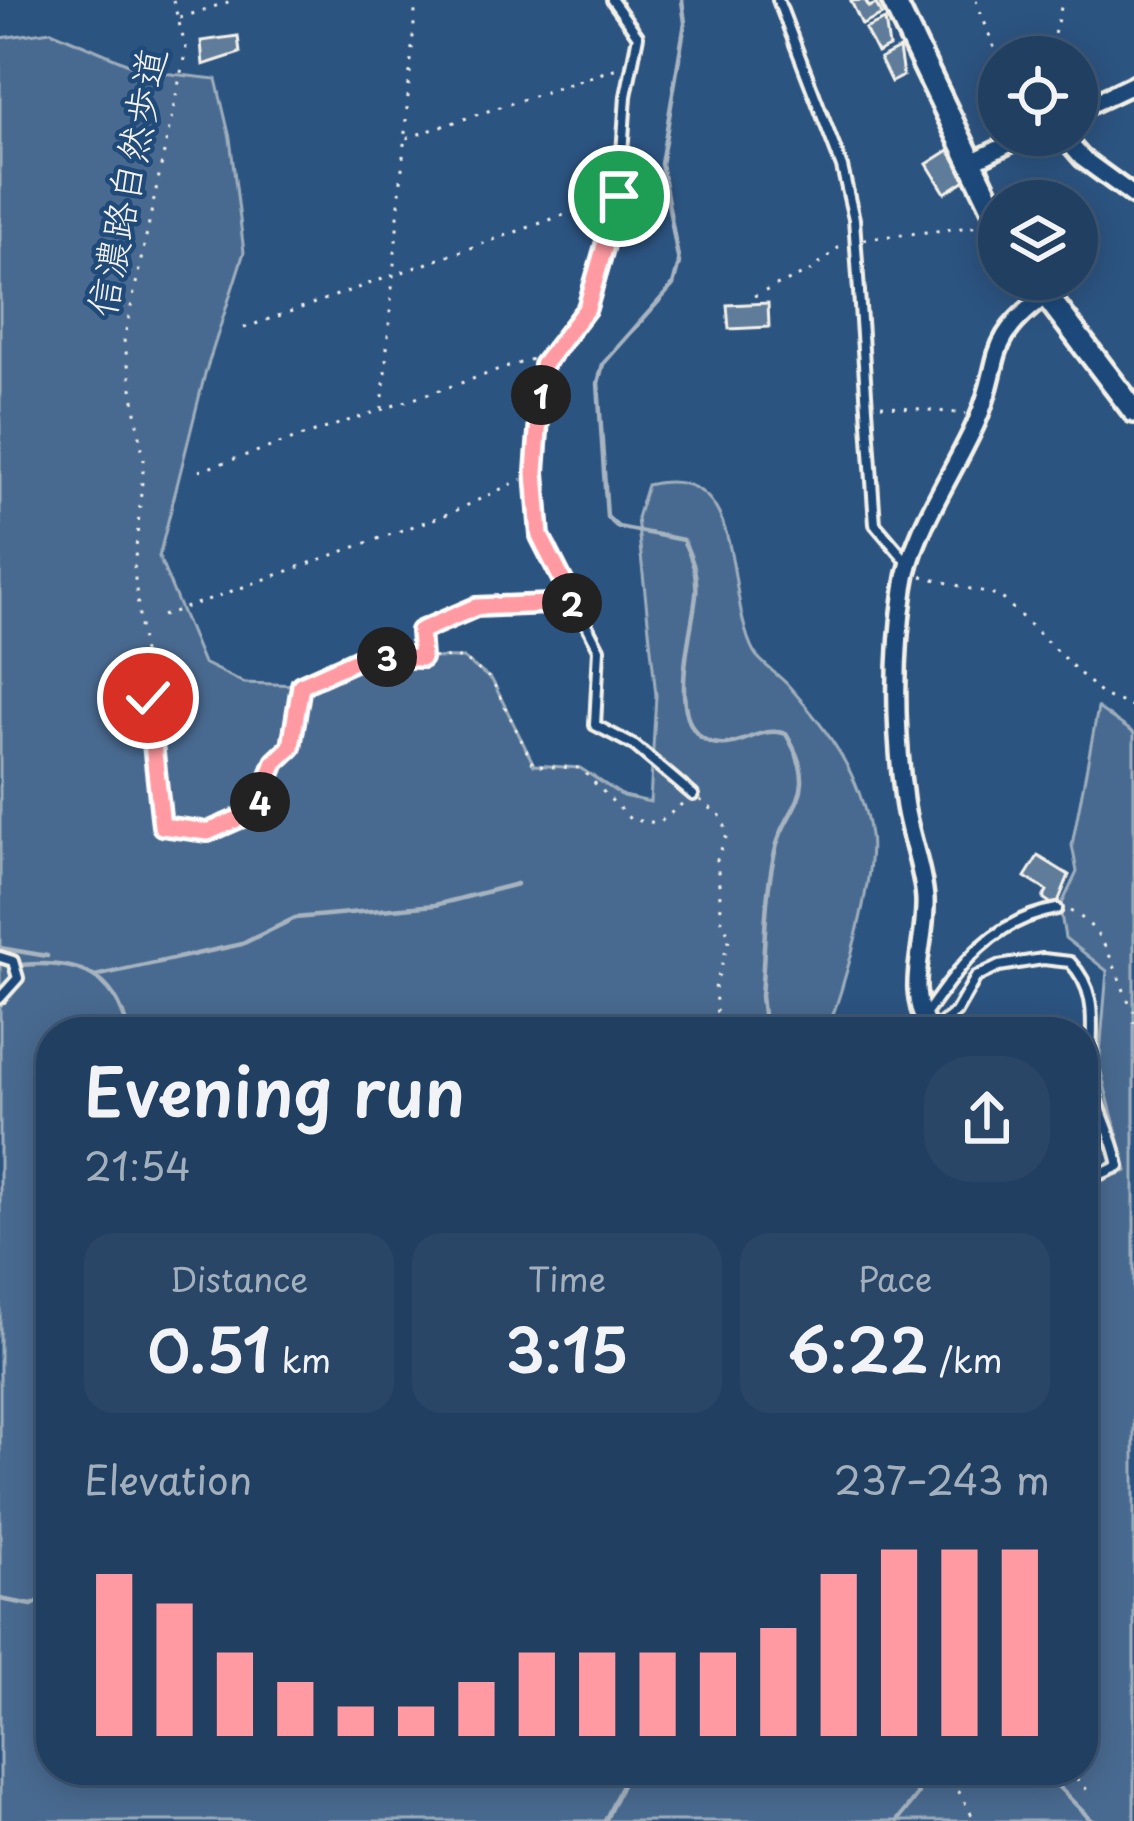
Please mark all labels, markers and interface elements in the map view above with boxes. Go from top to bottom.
map controls [978,36,1098,300]
button: locate [978,36,1098,156]
street label: 信濃路自然歩道 [70,42,180,321]
pin [568,145,670,247]
icon: arrive [586,163,652,229]
button: layers [978,180,1098,300]
pin: 1 [511,365,571,425]
text: 1 [533,370,549,420]
pin: 2 [542,573,602,633]
text: 2 [560,578,584,628]
pin: 3 [357,627,417,687]
text: 3 [376,632,398,682]
pin [97,647,199,749]
icon: check [115,665,181,731]
pin: 4 [230,772,290,832]
text: 4 [249,777,271,827]
text: Evening run [84,1040,465,1139]
button: share [924,1056,1050,1182]
text: 21:54 [84,1135,191,1194]
text: Distance [170,1253,308,1303]
text: Time [528,1253,606,1303]
text: Pace [858,1253,932,1303]
text: 0.51 [147,1303,271,1393]
text: 3:15 [505,1303,629,1393]
text: 6:22 [788,1303,929,1393]
text: km [271,1334,331,1384]
text: /km [929,1334,1002,1384]
text: Elevation [84,1449,252,1508]
text: 237–243 m [834,1449,1050,1508]

